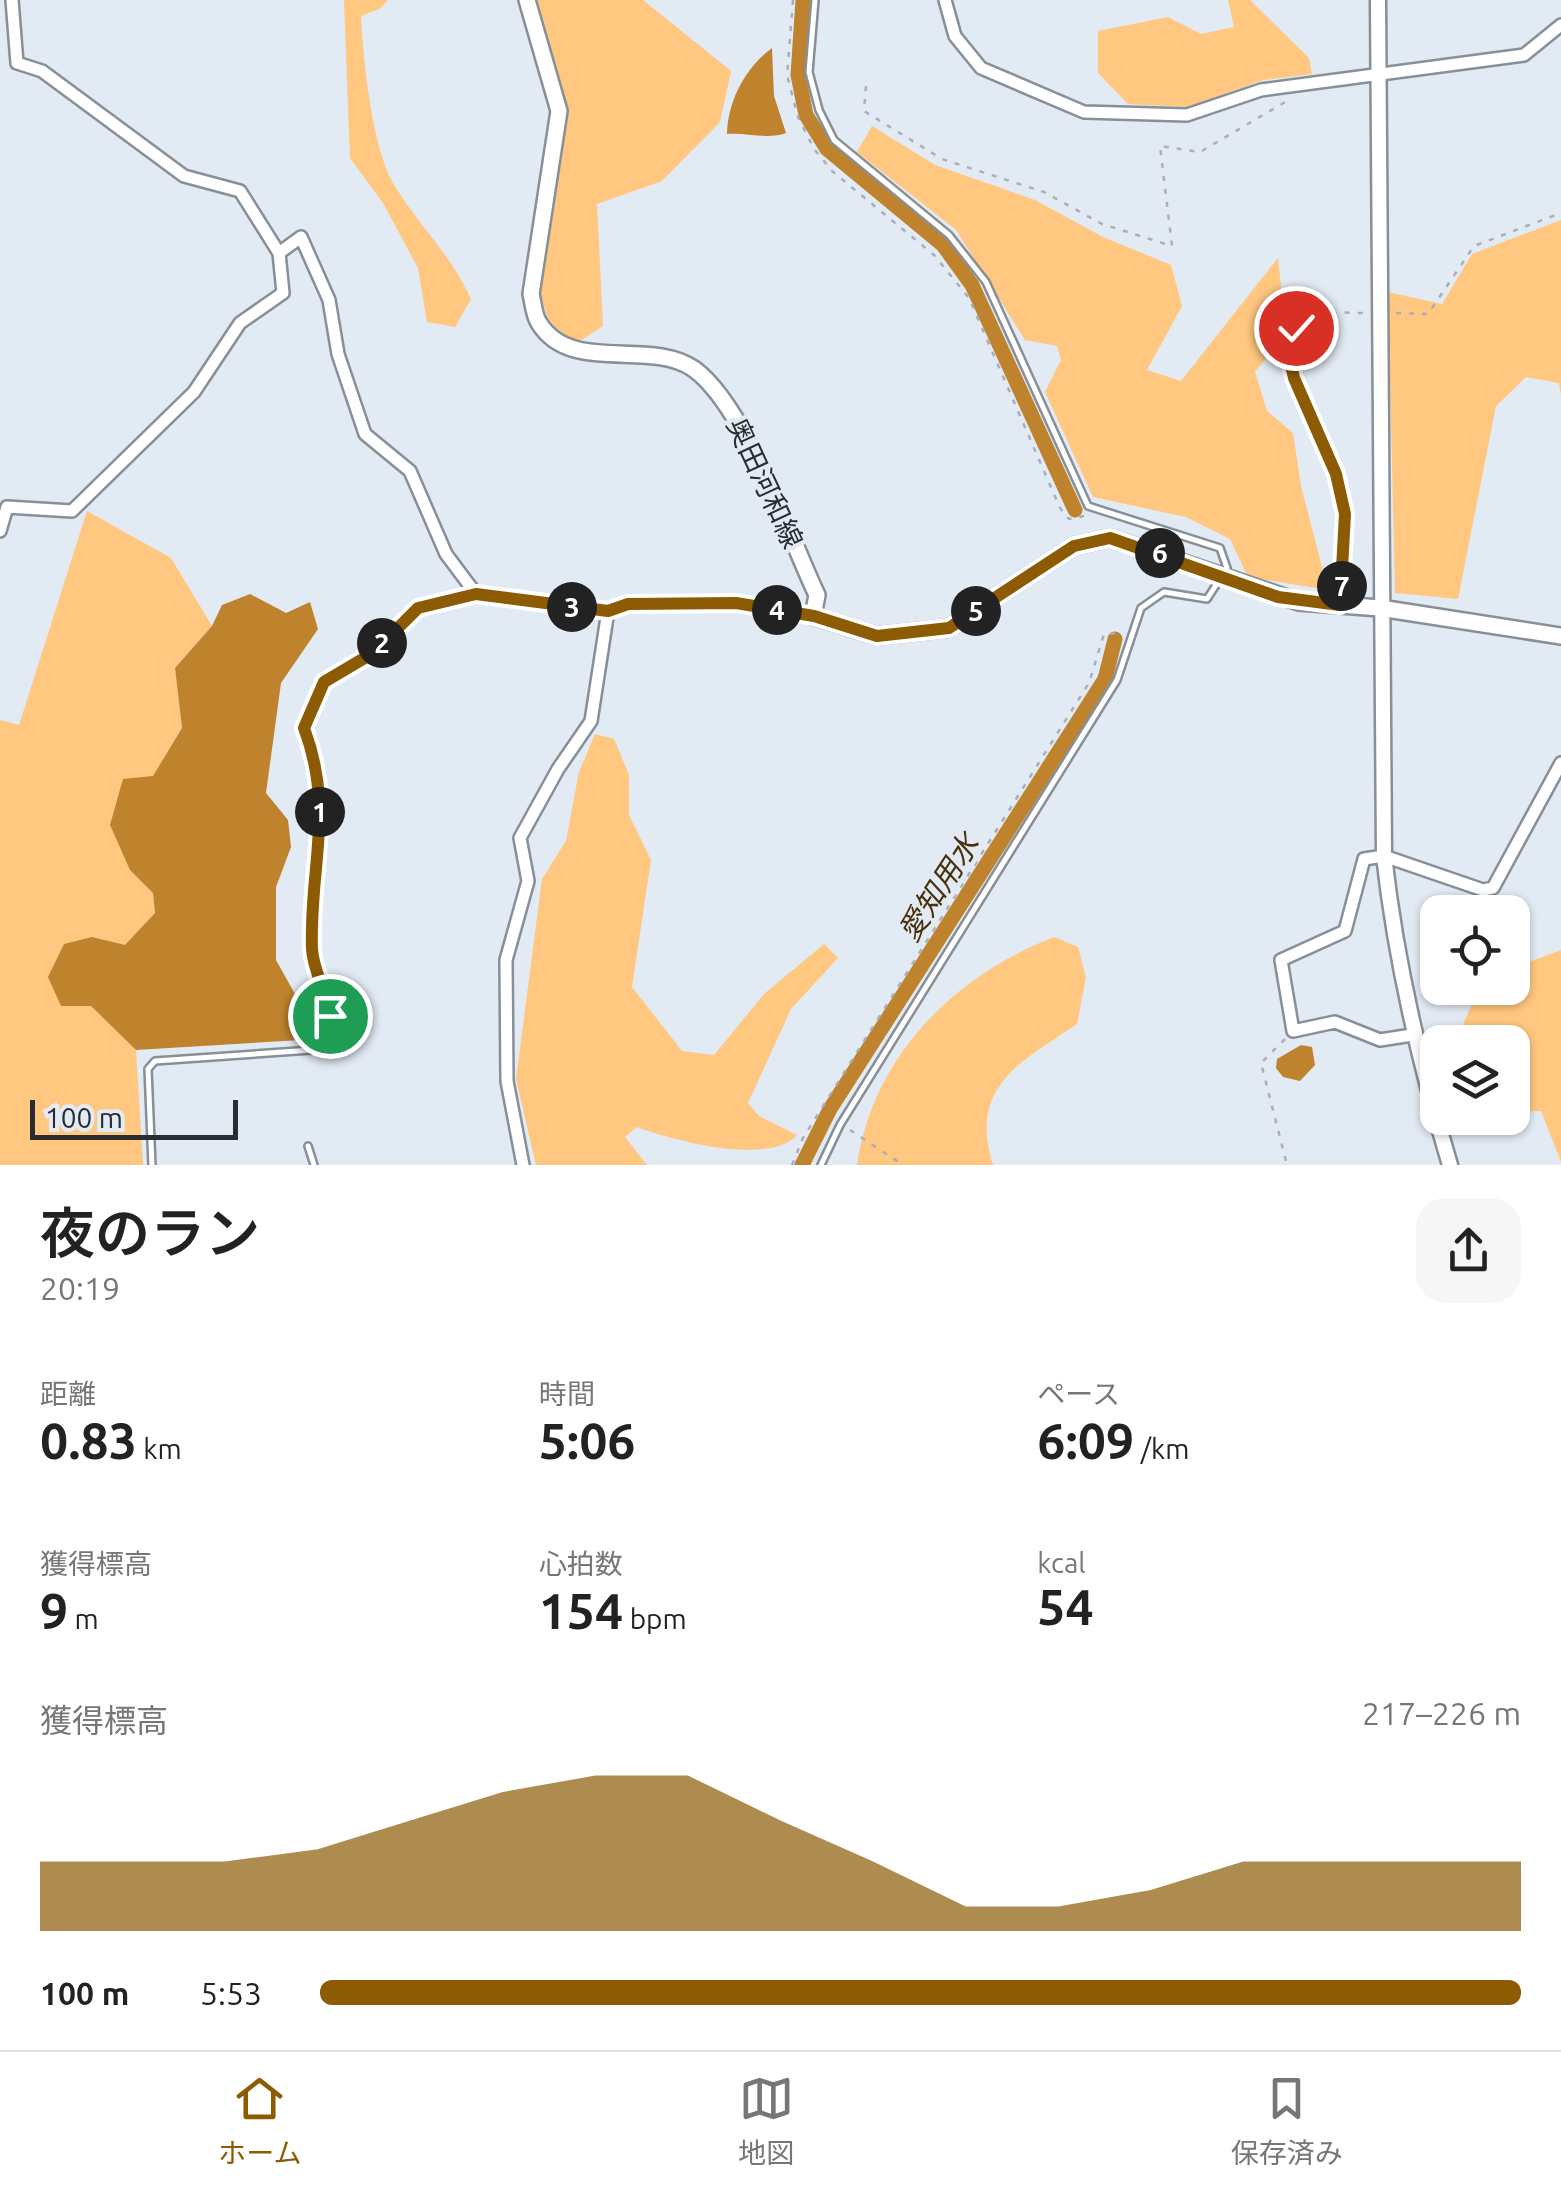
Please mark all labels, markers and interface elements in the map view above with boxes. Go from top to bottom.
pin [1254,286,1339,371]
icon: check [1269,301,1324,356]
street label: 奥田河和線 [722,413,809,553]
pin: 6 [1135,528,1185,578]
text: 6 [1152,537,1168,568]
pin: 7 [1317,561,1367,611]
text: 7 [1334,570,1350,601]
pin: 3 [547,582,597,632]
pin: 4 [752,585,802,635]
pin: 5 [951,586,1001,636]
text: 3 [564,591,580,622]
text: 4 [769,594,785,625]
text: 5 [968,595,984,626]
pin: 2 [357,618,407,668]
text: 2 [374,627,390,658]
pin: 1 [295,787,345,837]
text: 1 [312,796,328,827]
water label: 愛知用水 [891,825,987,947]
map controls [1420,895,1530,1135]
button: locate [1420,895,1530,1005]
pin [288,974,373,1059]
icon: arrive [303,989,358,1044]
button: layers [1420,1025,1530,1135]
scale bar [30,1095,238,1140]
text: 100 m [45,1102,123,1133]
button: share [1416,1198,1521,1303]
text: 夜のラン [40,1202,260,1263]
text: 20:19 [40,1270,120,1306]
text: 距離 [40,1378,96,1409]
text: 時間 [539,1378,595,1409]
text: ペース [1037,1378,1120,1409]
text: 0.83 [40,1412,137,1468]
text: 5:06 [539,1412,636,1468]
text: 6:09 [1037,1412,1134,1468]
text: km [137,1433,182,1464]
text: /km [1134,1433,1189,1464]
text: kcal [1037,1547,1086,1578]
text: 獲得標高 [40,1548,152,1579]
text: 心拍数 [539,1548,623,1579]
text: 54 [1037,1578,1094,1634]
text: 9 [40,1582,68,1638]
text: 154 [539,1582,623,1638]
text: m [68,1603,99,1634]
text: bpm [623,1603,687,1634]
text: 217–226 m [1362,1695,1521,1731]
text: 獲得標高 [40,1702,168,1738]
text: 100 m [40,1975,129,2011]
text: 5:53 [200,1975,262,2011]
tab: ホーム [218,2071,301,2171]
tab: 地図 [738,2071,794,2171]
tab: 保存済み [1231,2071,1343,2171]

